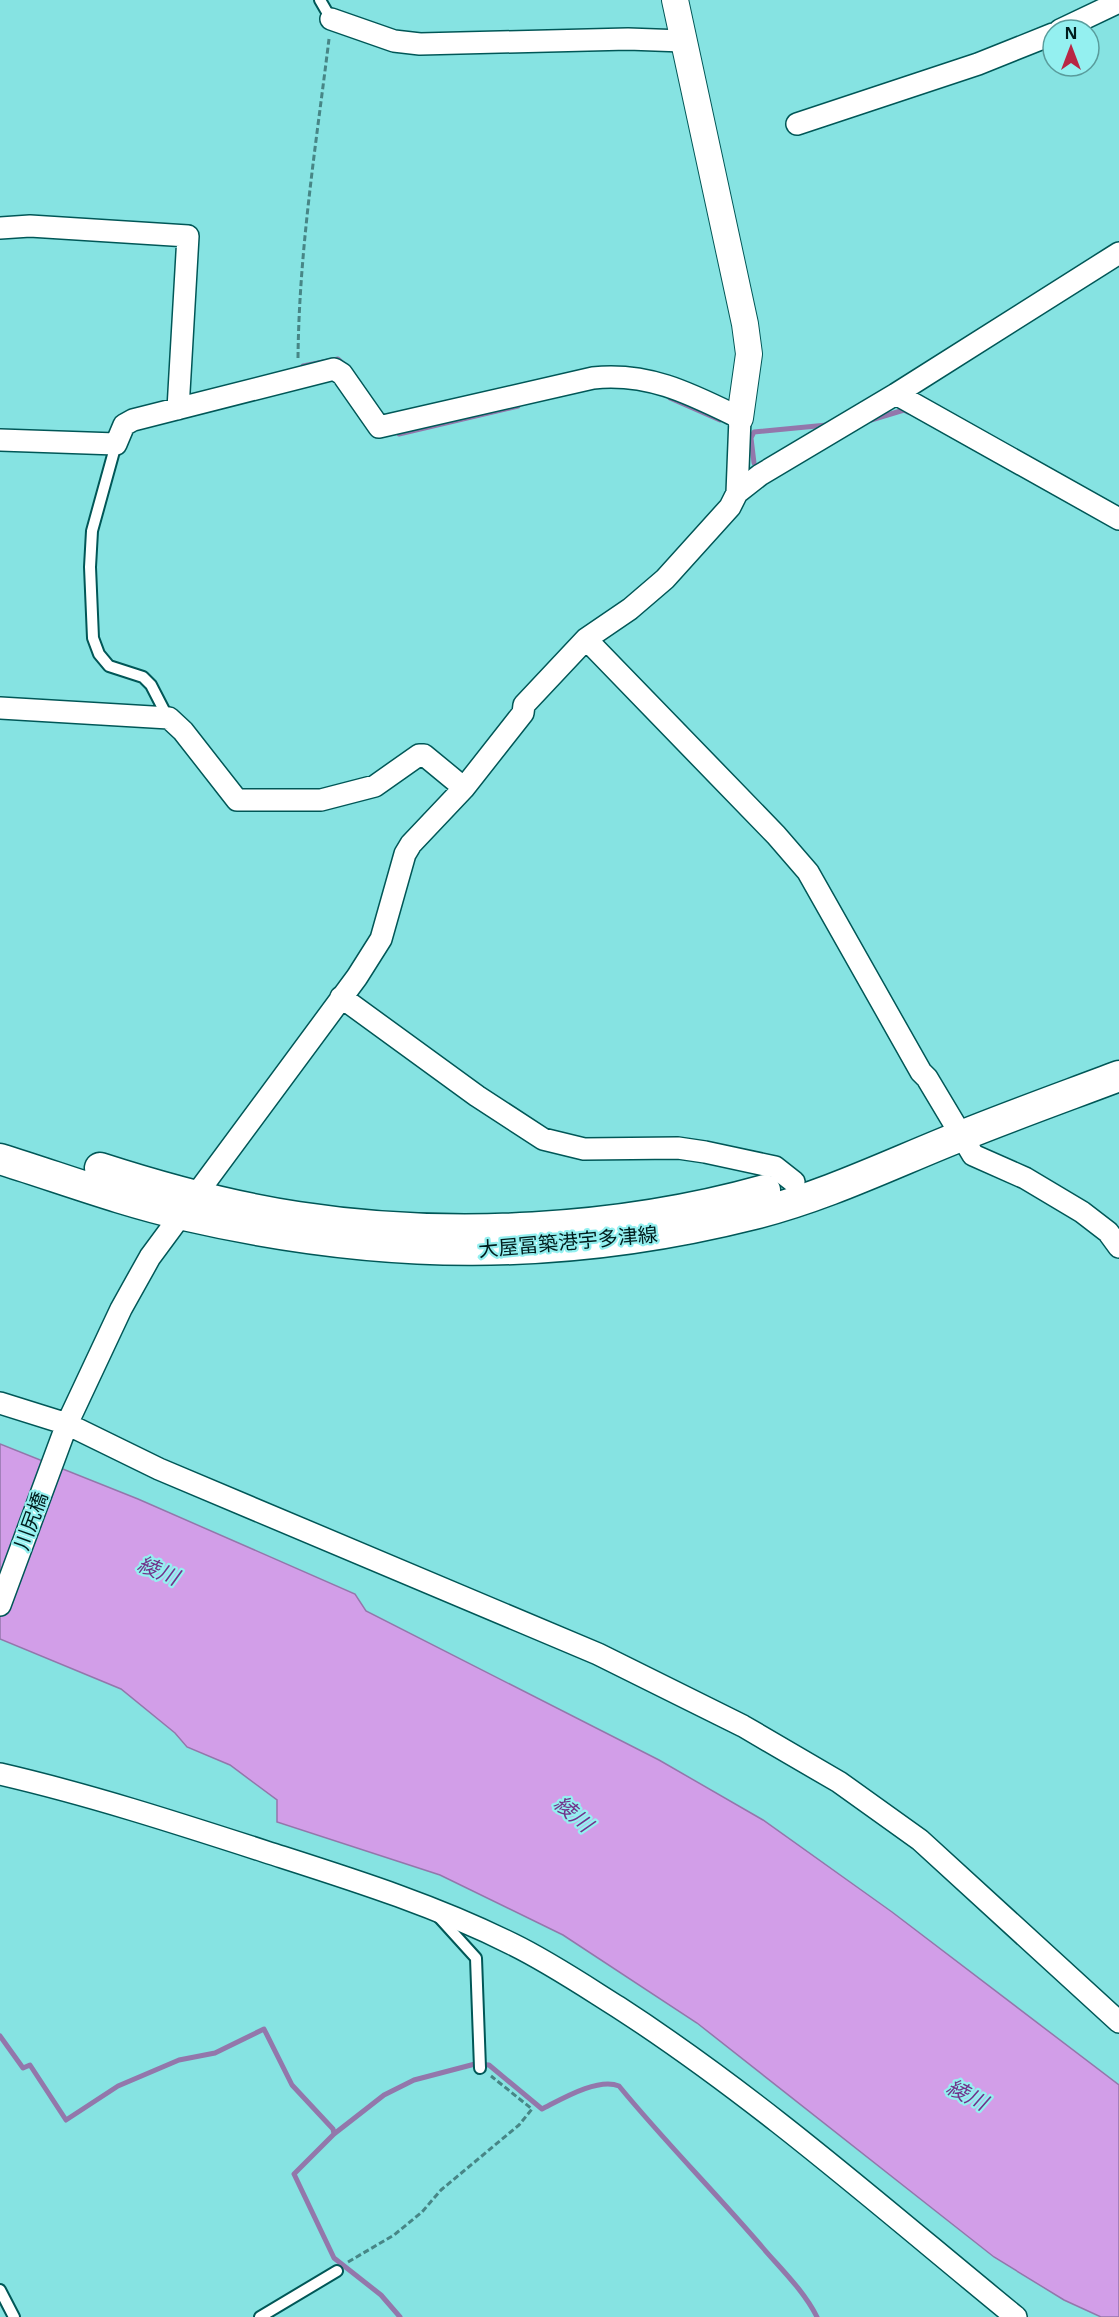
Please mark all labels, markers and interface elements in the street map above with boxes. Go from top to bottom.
north arrow [1041,18,1101,78]
text: N [1064,22,1078,44]
street label: 大屋冨築港宇多津線 [477,1220,659,1263]
street label: 川尻橋 [8,1488,53,1554]
water label: 綾川 [134,1549,185,1592]
water label: 綾川 [549,1789,600,1839]
water label: 綾川 [942,2072,994,2117]

